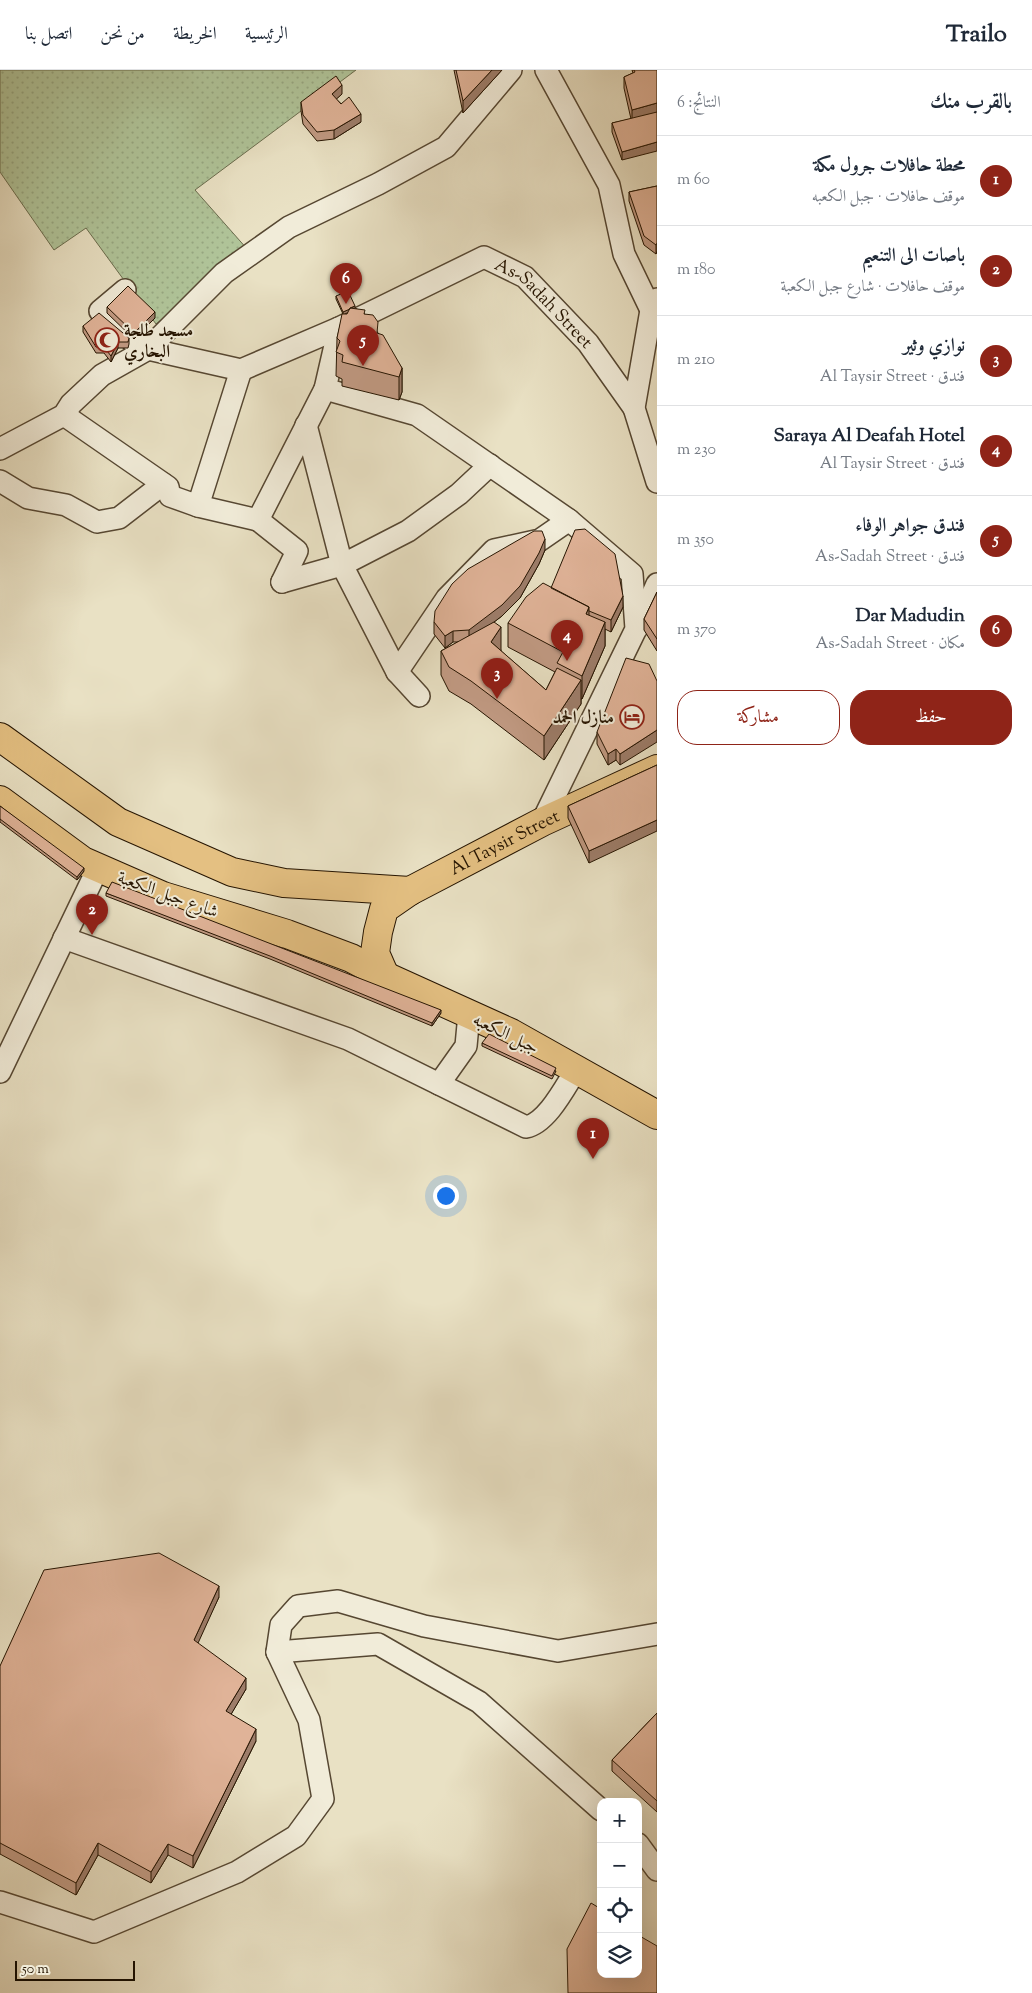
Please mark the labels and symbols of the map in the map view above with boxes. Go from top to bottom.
street label: As-Sadah Street [490,253,598,355]
pin: 6 [330,263,362,304]
place label: مسجد طلحة البخاري [124,319,193,366]
pin: 5 [347,325,379,366]
mosque icon: مسجد طلحة البخاري [94,327,120,353]
pin: 4 [551,620,583,661]
pin: 3 [481,658,513,699]
hotel icon: منازل الحمد [619,704,645,730]
place label: منازل الحمد [553,706,614,732]
street label: Al Taysir Street [446,805,564,883]
street label: شارع جبل الكعبة [113,866,221,926]
pin: 2 [76,894,108,935]
street label: جبل الكعبه [468,1008,542,1062]
pin: 1 [577,1118,609,1159]
your location [433,1183,459,1209]
scale bar [15,1958,135,1981]

